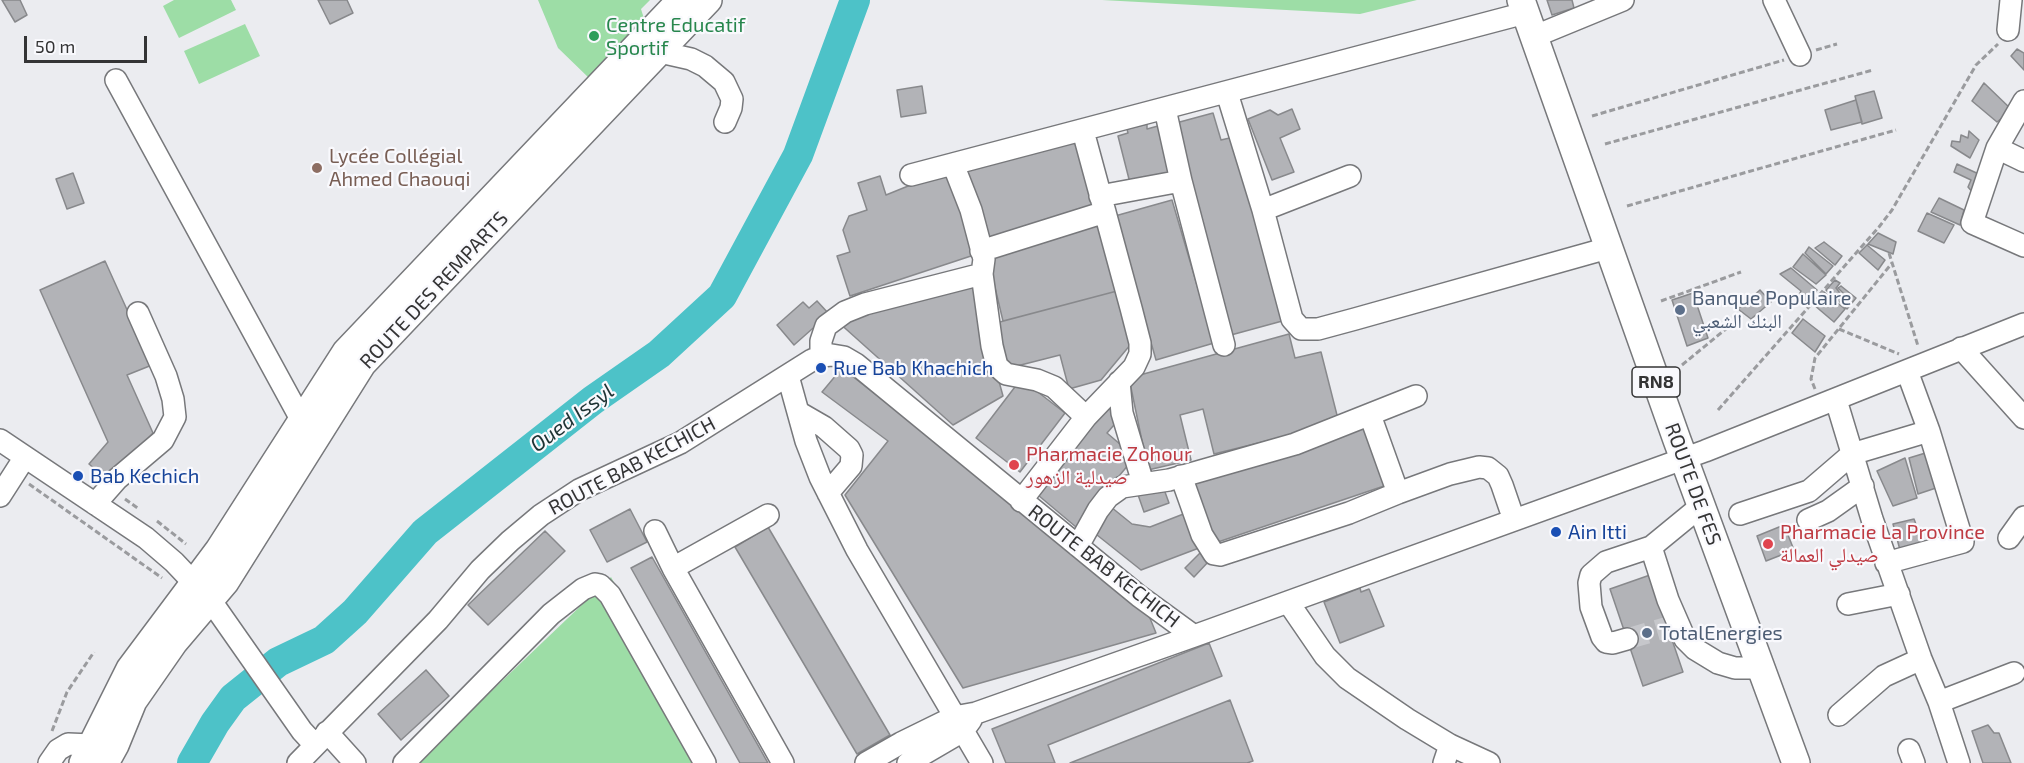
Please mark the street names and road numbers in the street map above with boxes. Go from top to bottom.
street label: ROUTE DES REMPARTS [355,206,513,374]
road number: RN8 [1632,367,1680,397]
street label: ROUTE BAB KECHICH [544,412,720,520]
street label: ROUTE DE FES [1660,420,1726,548]
street label: ROUTE BAB KECHICH [1024,499,1184,633]

